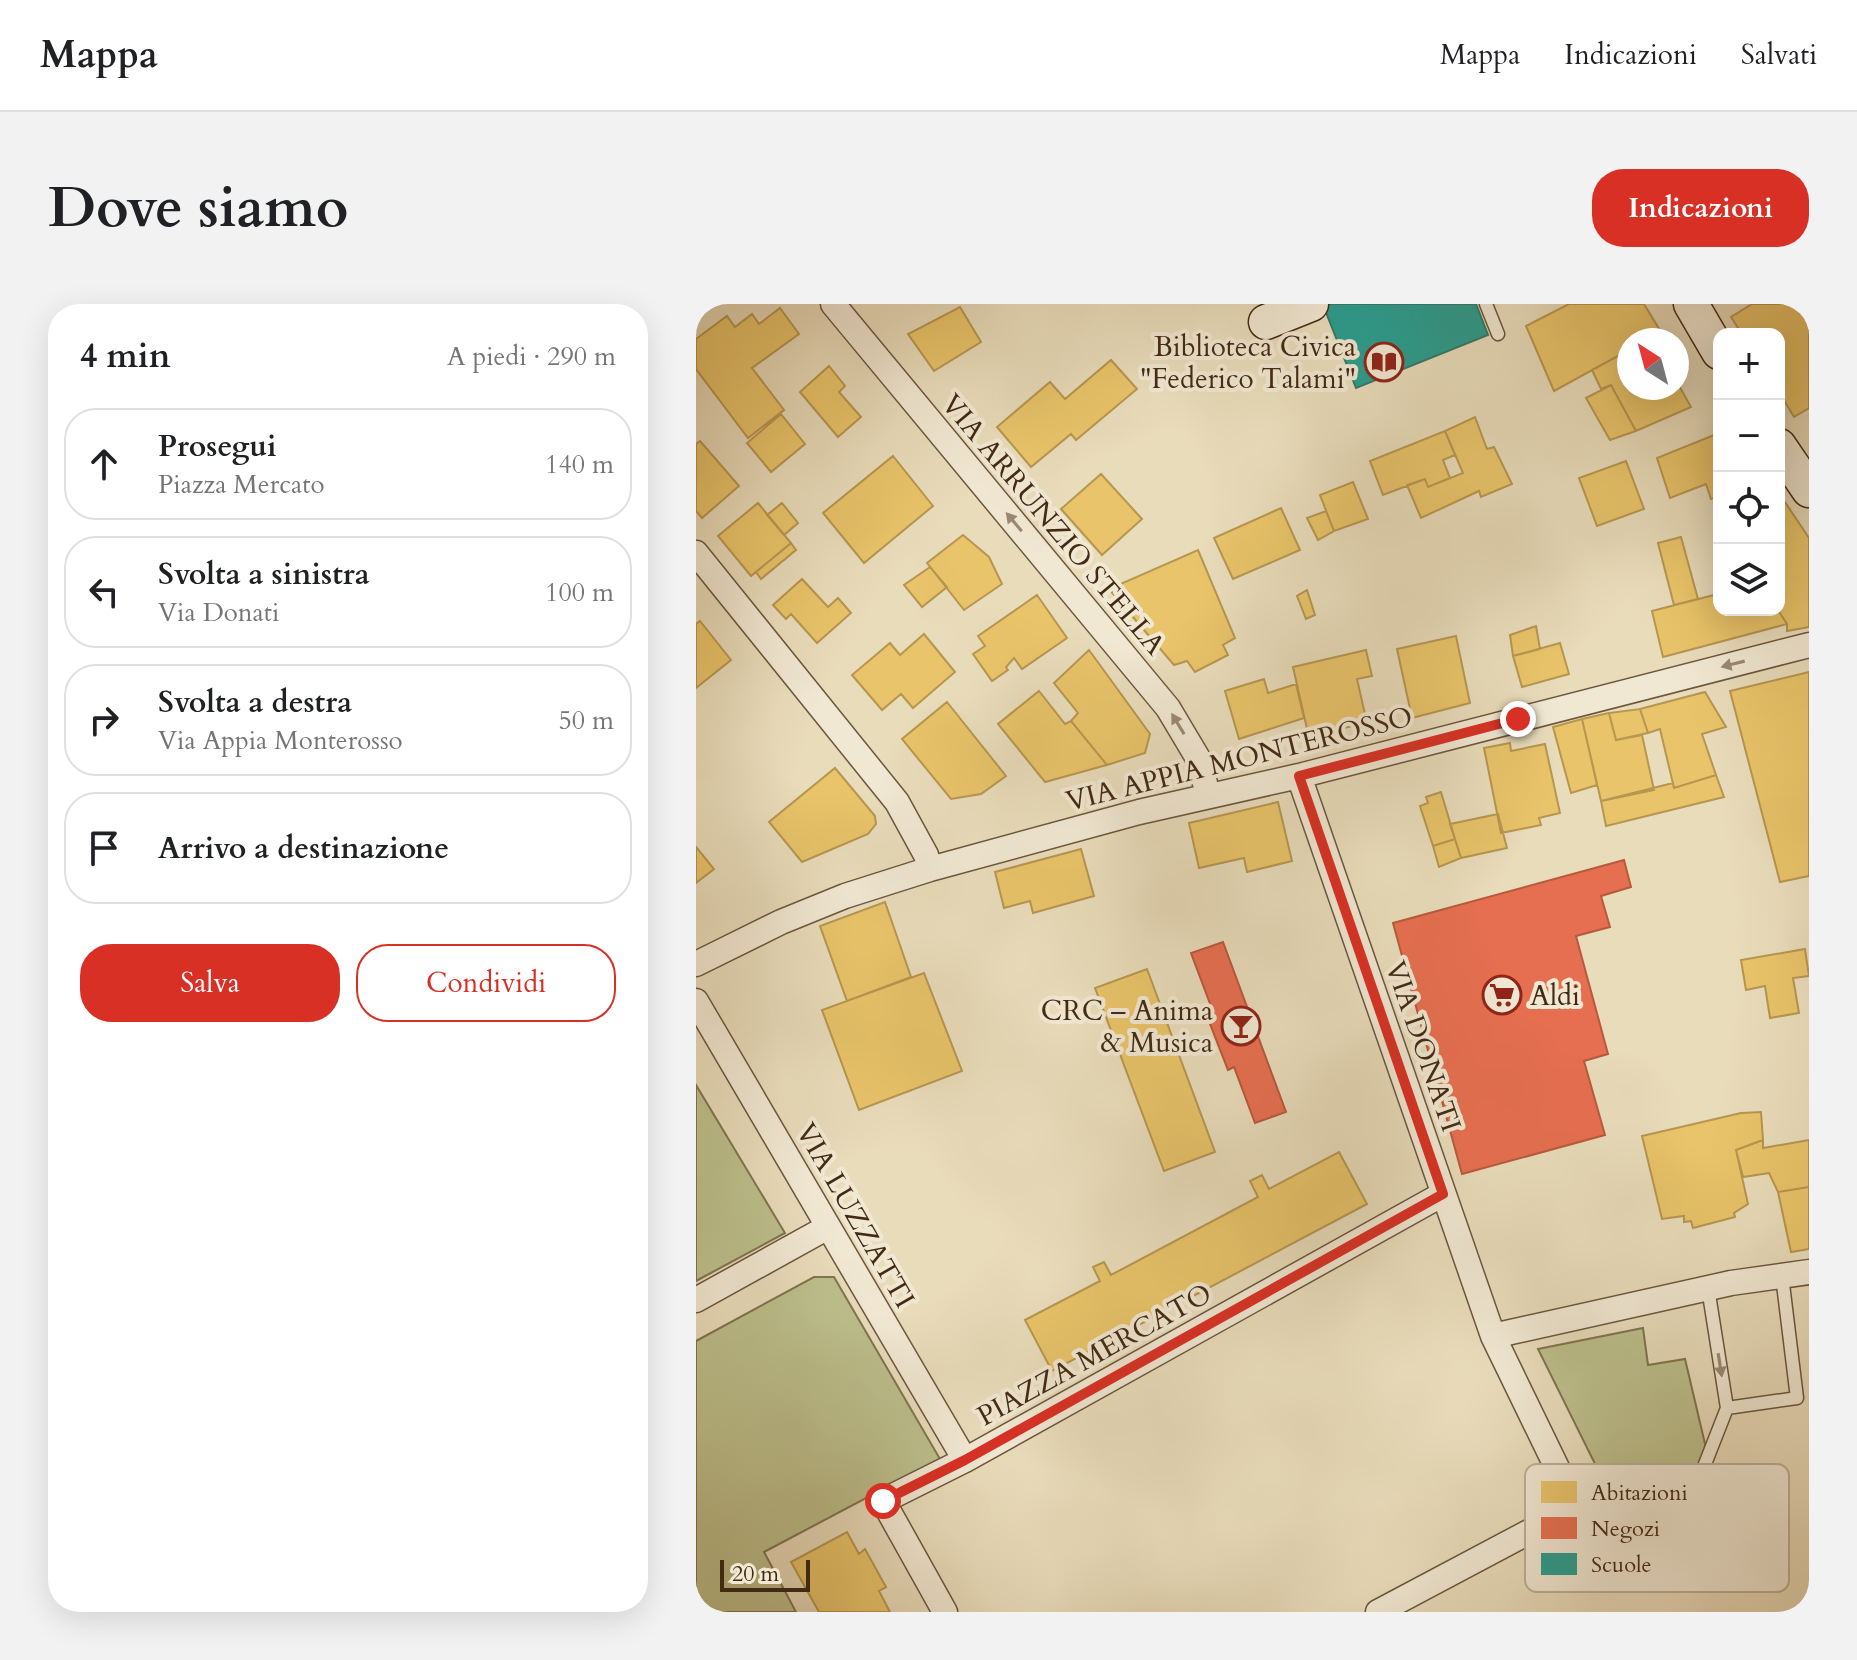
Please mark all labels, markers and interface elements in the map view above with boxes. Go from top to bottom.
text: Mappa [40,29,158,81]
text: Mappa [1440,36,1520,74]
text: Indicazioni [1564,36,1697,74]
text: Salvati [1741,36,1817,74]
button: Indicazioni [1592,169,1809,247]
text: Dove siamo [48,171,349,246]
place label: Biblioteca Civica "Federico Talami" [1140,328,1356,398]
north arrow [1617,328,1689,400]
map controls [1713,328,1785,616]
button: + [1713,328,1785,400]
text: 4 min [80,333,171,379]
text: A piedi · 290 m [447,339,616,374]
library icon: Biblioteca Civica "Federico Talami" [1363,341,1405,383]
street label: VIA ARRUNZIO STELLA [933,386,1174,663]
button: − [1713,400,1785,472]
text: Prosegui [158,426,277,467]
icon: ahead [82,442,126,486]
text: 140 m [545,447,614,482]
text: Piazza Mercato [158,467,325,502]
button: locate [1713,472,1785,544]
one-way arrow [1006,513,1023,533]
button: layers [1713,544,1785,616]
text: Svolta a sinistra [158,554,370,595]
icon: left [82,570,126,614]
text: 100 m [545,575,614,610]
text: Via Donati [158,595,279,630]
one-way arrow [1721,659,1746,671]
text: Svolta a destra [158,682,352,723]
icon: right [82,698,126,742]
street label: VIA APPIA MONTEROSSO [1062,698,1416,820]
route end [1500,701,1536,737]
text: 50 m [558,703,614,738]
one-way arrow [1171,713,1185,735]
text: Via Appia Monterosso [158,723,403,758]
icon: arrive [82,826,126,870]
text: Arrivo a destinazione [158,828,449,869]
button: Salva [80,944,340,1022]
button: Condividi [356,944,616,1022]
street label: VIA DONATI [1376,956,1470,1137]
supermarket icon: Aldi [1481,974,1523,1016]
place label: Aldi [1530,977,1580,1015]
place label: CRC – Anima & Musica [1041,992,1213,1062]
bar icon: CRC – Anima & Musica [1220,1005,1262,1047]
street label: VIA LUZZATTI [787,1116,924,1315]
street label: PIAZZA MERCATO [970,1275,1218,1435]
one-way arrow [1715,1353,1727,1378]
legend [1525,1464,1789,1592]
text: Abitazioni [1591,1478,1688,1508]
route start [865,1483,901,1519]
text: Negozi [1591,1514,1660,1544]
text: Scuole [1591,1550,1652,1580]
scale bar [720,1556,810,1592]
text: 20 m [732,1559,779,1589]

